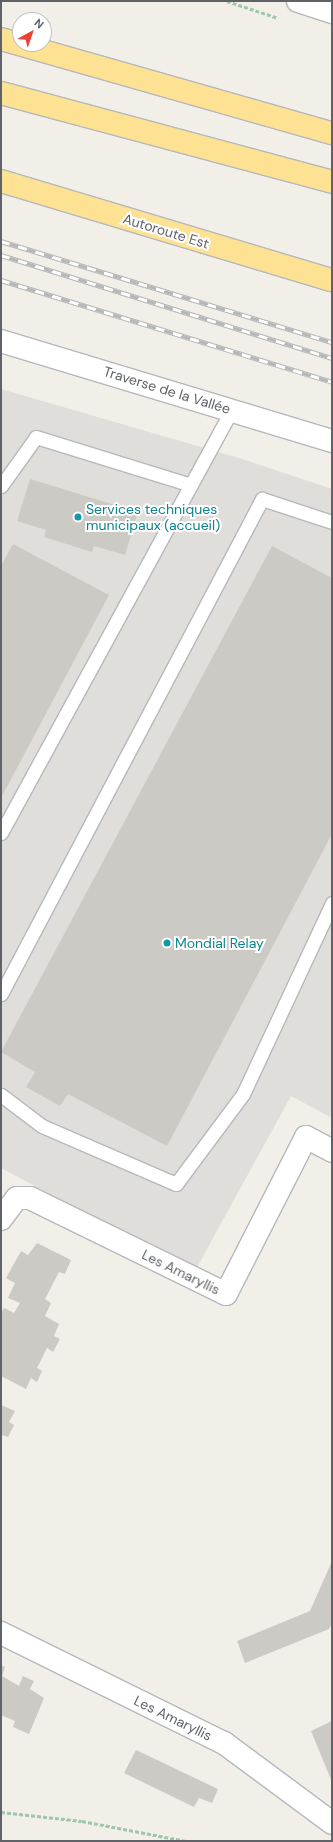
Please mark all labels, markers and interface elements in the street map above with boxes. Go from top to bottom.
north arrow [12,12,52,52]
text: N [31,16,47,32]
street label: Autoroute Est [121,210,211,252]
street label: Traverse de la Vallée [102,363,232,417]
place label: Services techniques municipaux (accueil) [86,501,220,534]
marker: Services techniques municipaux (accueil) [73,512,83,522]
place label: Mondial Relay [175,935,264,951]
marker: Mondial Relay [162,938,172,948]
street label: Les Amaryllis [139,1246,223,1298]
street label: Les Amaryllis [131,1692,215,1744]

